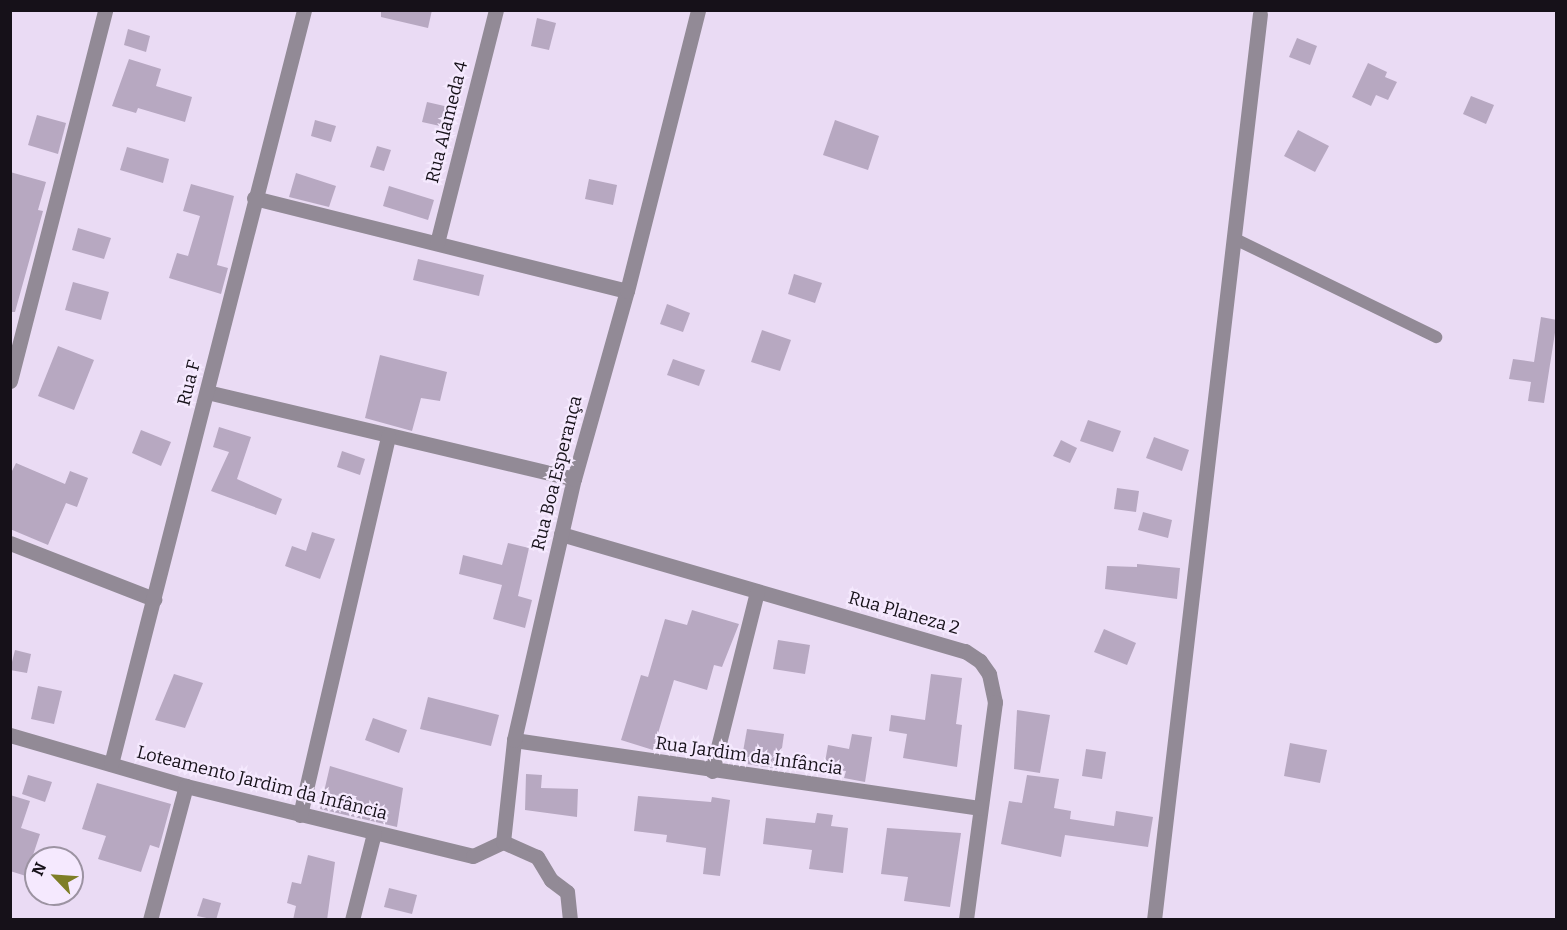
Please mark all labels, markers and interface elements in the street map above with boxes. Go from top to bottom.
street label: Rua Alameda 4 [421,59,473,185]
street label: Rua F [173,358,205,408]
street label: Rua Boa Esperança [527,393,587,553]
street label: Rua Planeza 2 [846,587,962,639]
street label: Rua Jardim da Infância [654,732,844,780]
street label: Loteamento Jardim da Infância [135,741,389,825]
north arrow [24,846,84,906]
text: N [28,859,50,879]

